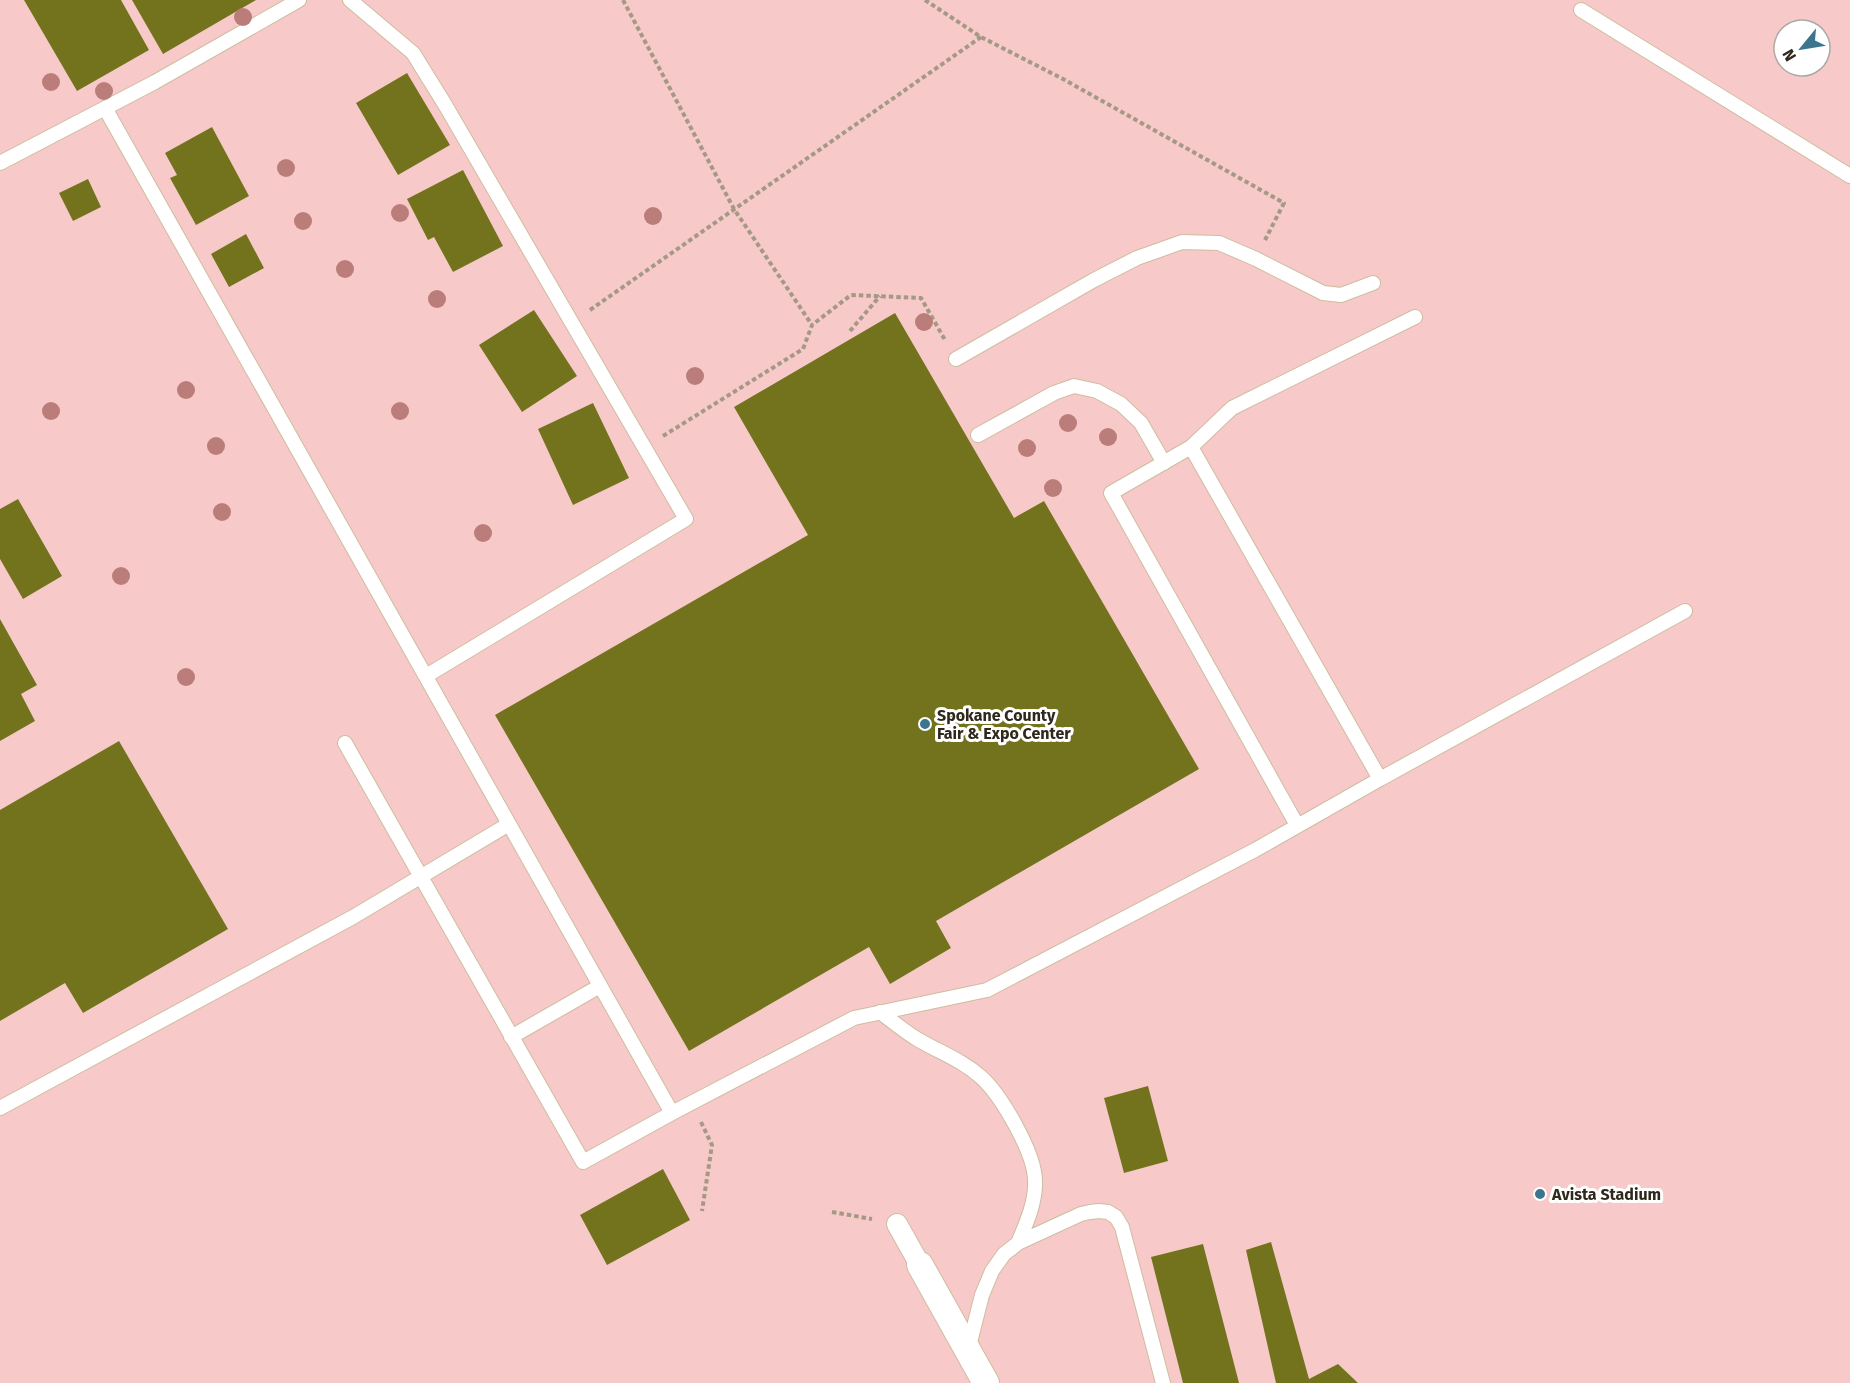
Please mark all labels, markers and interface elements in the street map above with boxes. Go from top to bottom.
north arrow [1772,18,1832,78]
text: N [1779,46,1800,65]
place label: Spokane County Fair & Expo Center [937,706,1071,743]
marker: Spokane County Fair & Expo Center [918,717,932,731]
place label: Avista Stadium [1551,1185,1661,1204]
marker: Avista Stadium [1533,1187,1547,1201]

